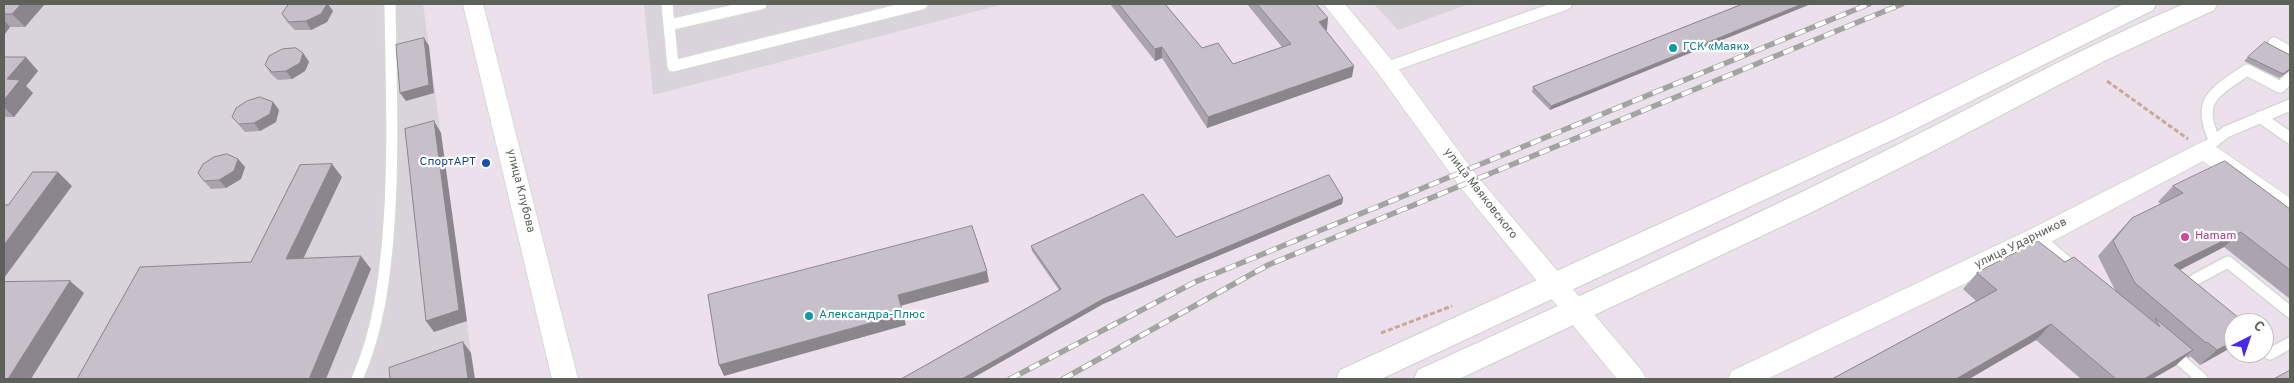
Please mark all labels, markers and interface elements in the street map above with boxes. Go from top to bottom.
place label: ГСК «Маяк» [1683,41,1749,55]
marker: ГСК «Маяк» [1667,42,1679,54]
street label: улица Маяковского [1440,146,1520,242]
street label: улица Клубова [503,148,537,234]
place label: СпортАРТ [420,156,476,170]
marker: СпортАРТ [480,157,492,169]
street label: улица Ударников [1972,215,2070,273]
place label: Hamam [2195,230,2236,244]
marker: Hamam [2179,231,2191,243]
place label: Александра-Плюс [819,309,925,323]
marker: Александра-Плюс [803,310,815,322]
north arrow [2224,313,2274,363]
text: С [2250,318,2267,336]

